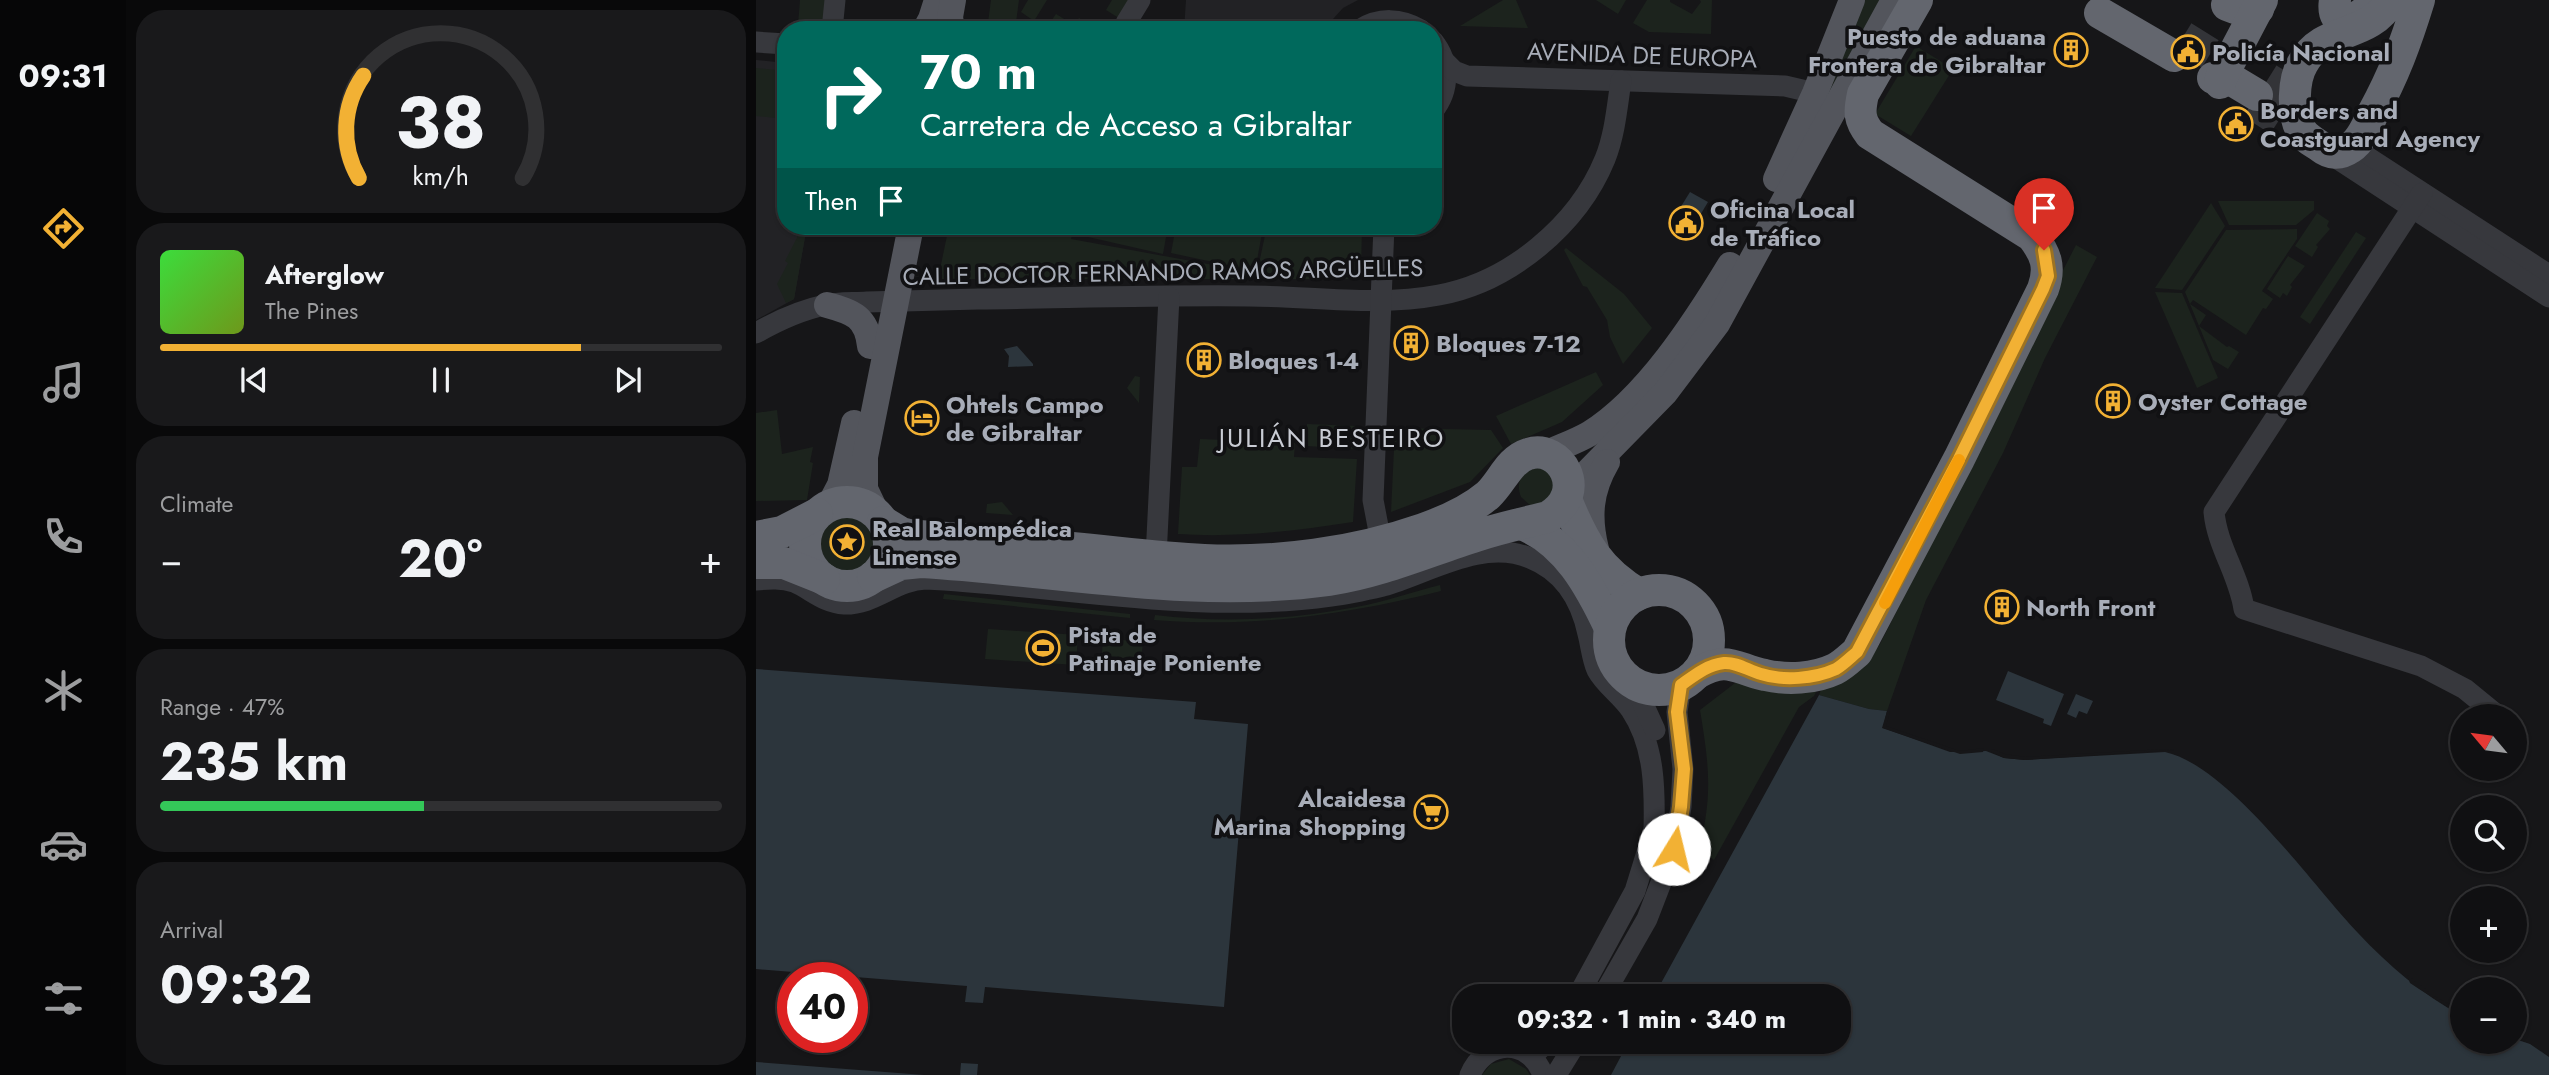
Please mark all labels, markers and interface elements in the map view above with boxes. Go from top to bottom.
place label: Puesto de aduana Frontera de Gibraltar [1808,19,2046,82]
building icon: Puesto de aduana Frontera de Gibraltar [2052,31,2090,69]
street label: AVENIDA DE EUROPA [1526,33,1758,77]
public building icon: Policía Nacional [2169,33,2207,71]
place label: Policía Nacional [2212,35,2390,70]
text: 70 m [920,37,1037,107]
icon: right [805,49,896,140]
text: 09:31 [18,53,108,99]
text: 38 [396,70,486,175]
place label: Borders and Coastguard Agency [2260,93,2480,156]
text: Carretera de Acceso a Gibraltar [920,102,1352,148]
public building icon: Borders and Coastguard Agency [2217,105,2255,143]
text: km/h [413,157,469,193]
pin [2014,178,2074,250]
text: Then [805,182,858,220]
icon: arrive [872,182,910,220]
icon: arrive [2025,189,2063,227]
place label: Oficina Local de Tráfico [1710,192,1855,255]
icon: directions [39,204,88,253]
public building icon: Oficina Local de Tráfico [1667,204,1705,242]
street label: CALLE DOCTOR FERNANDO RAMOS ARGÜELLES [902,250,1424,294]
text: Afterglow [265,256,384,294]
text: The Pines [265,294,358,328]
building icon: Bloques 7-12 [1392,324,1430,362]
place label: Bloques 7-12 [1436,326,1581,361]
building icon: Bloques 1-4 [1185,341,1223,379]
place label: Bloques 1-4 [1228,343,1359,378]
icon: music [39,358,88,407]
icon: previous [235,361,273,399]
icon: pause [422,361,460,399]
icon: next [609,361,647,399]
building icon: Oyster Cottage [2094,382,2132,420]
place label: Oyster Cottage [2138,384,2308,419]
place label: Ohtels Campo de Gibraltar [946,387,1104,450]
hotel icon: Ohtels Campo de Gibraltar [903,399,941,437]
district label: JULIÁN BESTEIRO [1216,419,1445,457]
text: Climate [160,487,233,521]
place label: Real Balompédica Linense [872,511,1072,574]
icon: phone [39,512,88,561]
text: 20° [399,521,483,597]
place icon: Real Balompédica Linense [828,523,866,561]
text: − [160,532,182,587]
text: + [699,532,722,587]
building icon: North Front [1983,588,2021,626]
place label: North Front [2026,590,2156,625]
place label: Pista de Patinaje Poniente [1068,617,1261,680]
sports icon: Pista de Patinaje Poniente [1024,629,1062,667]
icon: climate [39,666,88,715]
text: Range · 47% [160,690,284,724]
north arrow [2450,704,2527,780]
map controls [2450,704,2527,1054]
text: 235 km [160,724,348,800]
place label: Alcaidesa Marina Shopping [1214,781,1406,844]
supermarket icon: Alcaidesa Marina Shopping [1412,793,1450,831]
button: search [2450,795,2527,872]
position arrow [1637,812,1711,886]
icon: car [39,820,88,869]
button: + [2450,886,2527,963]
text: Arrival [160,913,223,947]
text: 09:32 [160,947,312,1023]
speed limit sign: 40 [777,962,868,1053]
icon: filters [39,974,88,1023]
button: − [2450,977,2527,1054]
text: 09:32 · 1 min · 340 m [1517,1000,1786,1038]

